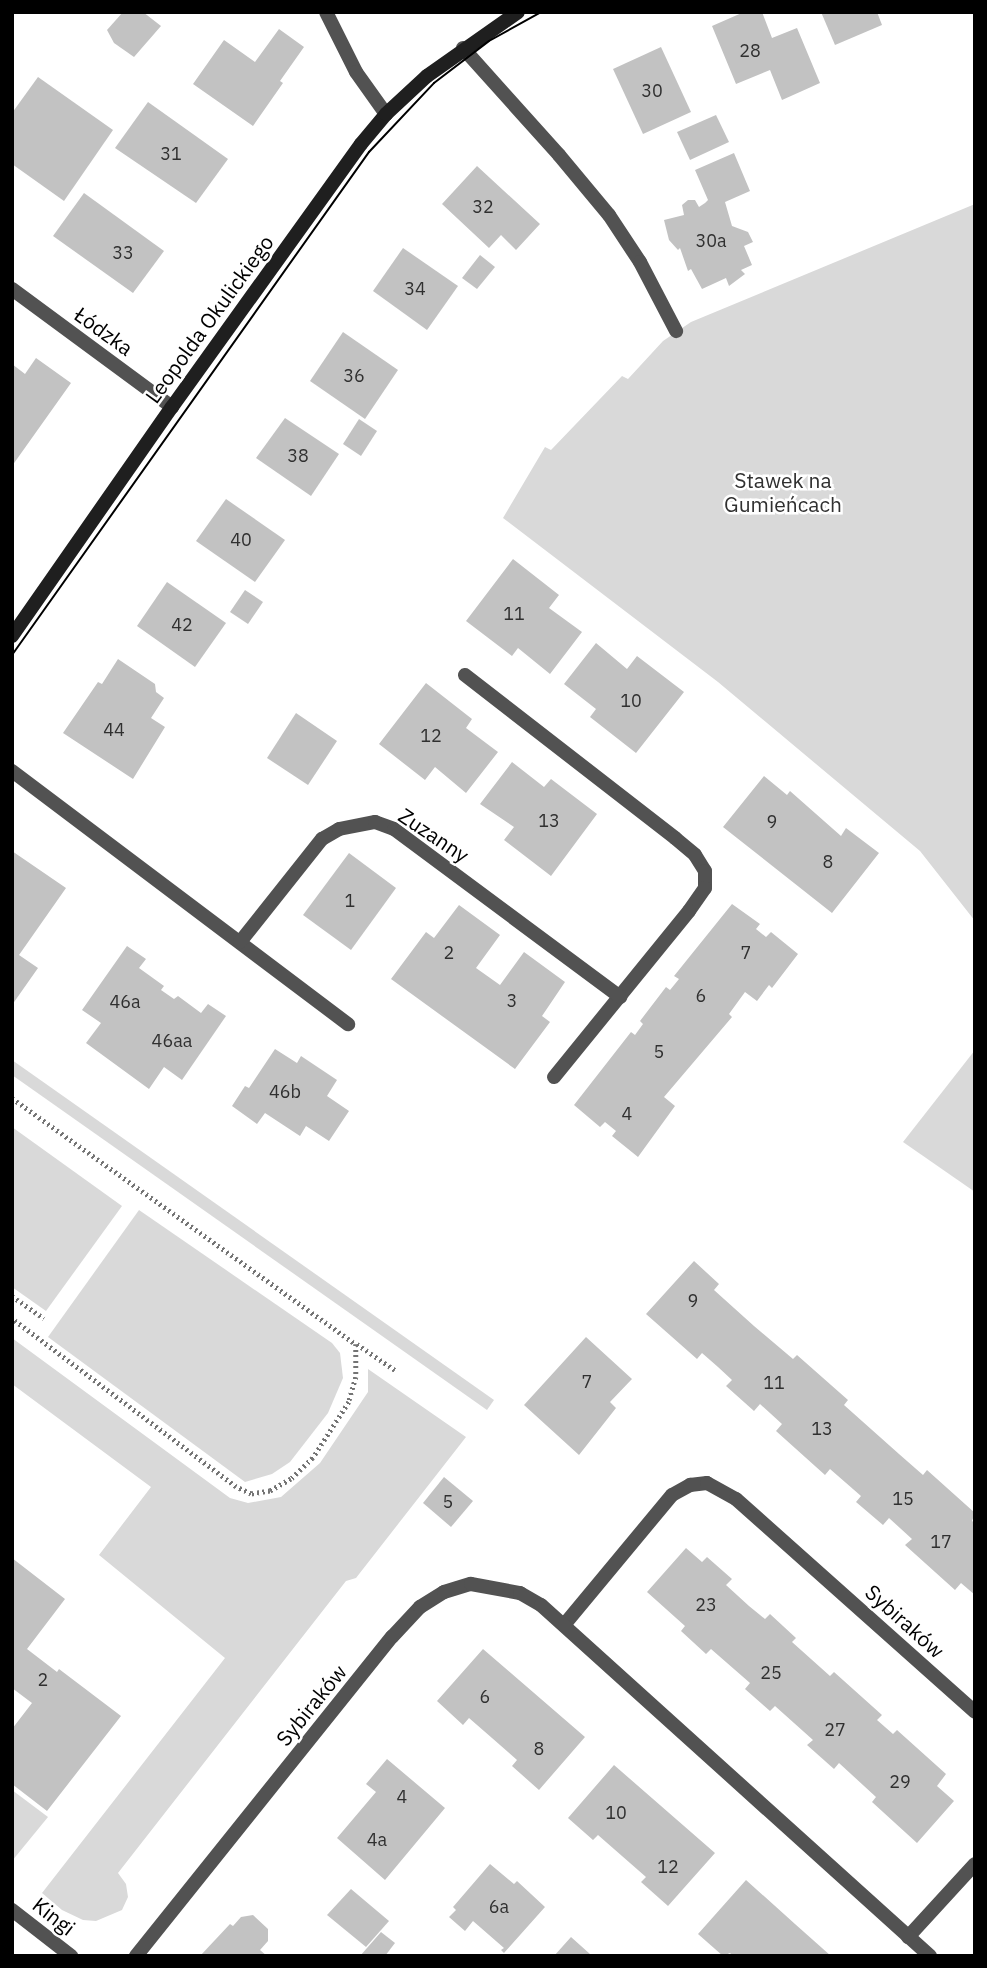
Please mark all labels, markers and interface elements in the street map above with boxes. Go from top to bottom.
house number: 28 [739,40,761,62]
house number: 30 [641,80,663,102]
house number: 31 [160,143,182,165]
house number: 32 [472,196,494,218]
street label: Leopolda Okulickiego [140,230,278,408]
house number: 30a [695,230,727,252]
house number: 33 [112,242,134,264]
house number: 34 [404,278,426,300]
street label: Łódzka [70,301,138,361]
house number: 36 [343,365,365,387]
house number: 38 [287,445,309,467]
park label: Stawek na Gumieńcach [724,467,842,517]
house number: 40 [230,529,252,551]
house number: 11 [503,603,525,625]
house number: 42 [171,614,193,636]
house number: 10 [620,690,642,712]
house number: 44 [103,719,125,741]
house number: 12 [420,725,442,747]
street label: Zuzanny [394,802,474,868]
house number: 13 [538,810,560,832]
house number: 9 [767,811,777,833]
house number: 8 [823,851,833,873]
house number: 1 [345,890,355,912]
house number: 2 [444,942,454,964]
house number: 7 [741,942,751,964]
house number: 6 [696,985,706,1007]
house number: 3 [507,990,517,1012]
house number: 46a [109,991,141,1013]
house number: 46aa [152,1030,192,1052]
house number: 5 [654,1041,664,1063]
house number: 46b [269,1081,301,1103]
house number: 4 [622,1103,632,1125]
house number: 9 [688,1290,698,1312]
house number: 7 [582,1371,592,1393]
house number: 11 [763,1372,785,1394]
house number: 13 [811,1418,833,1440]
house number: 15 [892,1488,914,1510]
house number: 5 [443,1491,453,1513]
house number: 17 [930,1531,952,1553]
street label: Sybiraków [860,1579,950,1663]
house number: 23 [695,1594,717,1616]
street label: Sybiraków [271,1659,351,1751]
house number: 25 [760,1662,782,1684]
house number: 2 [38,1669,48,1691]
house number: 6 [480,1686,490,1708]
house number: 27 [824,1719,846,1741]
house number: 8 [534,1738,544,1760]
house number: 29 [889,1771,911,1793]
house number: 4 [397,1786,407,1808]
house number: 10 [605,1802,627,1824]
house number: 4a [367,1829,387,1851]
house number: 12 [657,1856,679,1878]
street label: Kingi [28,1892,80,1940]
house number: 6a [489,1896,509,1918]

